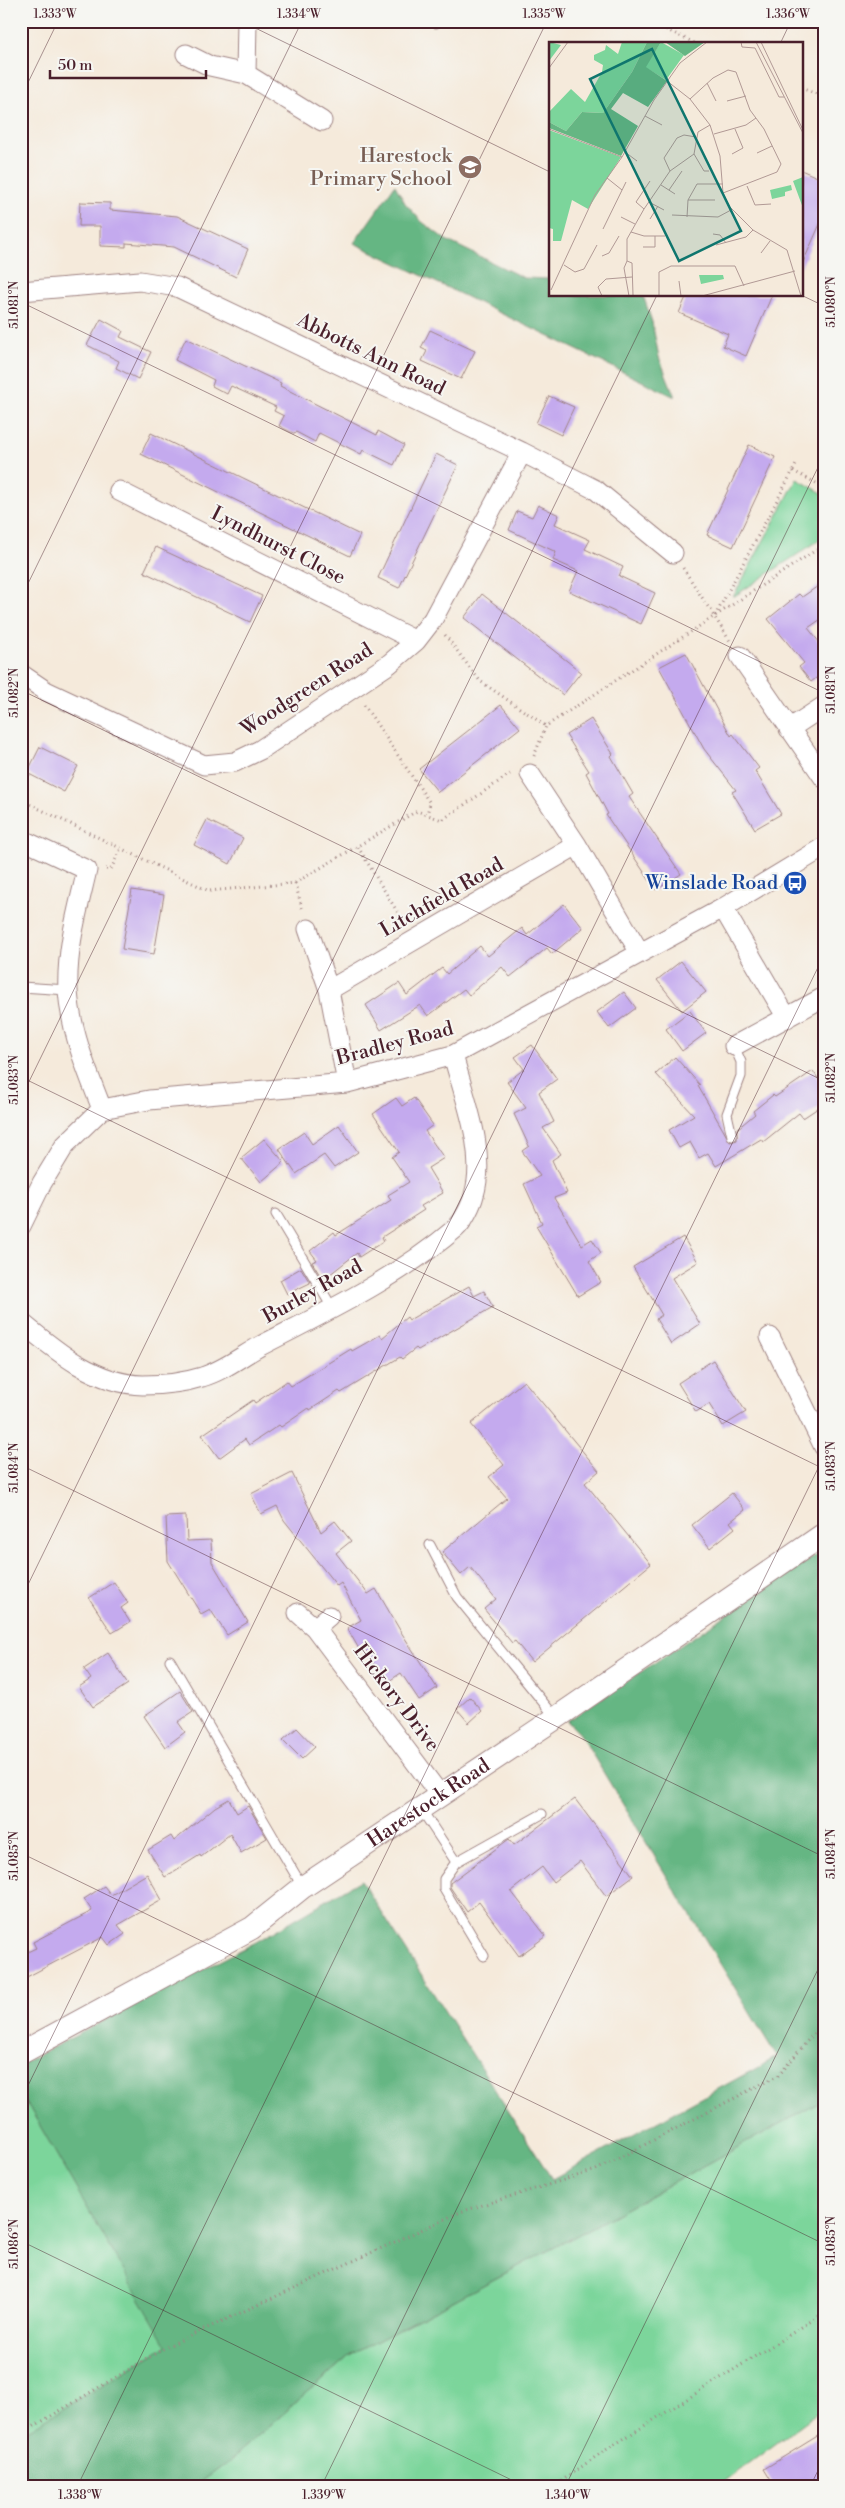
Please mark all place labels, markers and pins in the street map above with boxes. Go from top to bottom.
place label: Harestock Primary School [310,144,454,192]
school or university icon: Harestock Primary School [457,154,483,180]
bus stop icon: Winslade Road [782,870,808,896]
place label: Winslade Road [644,871,779,896]

